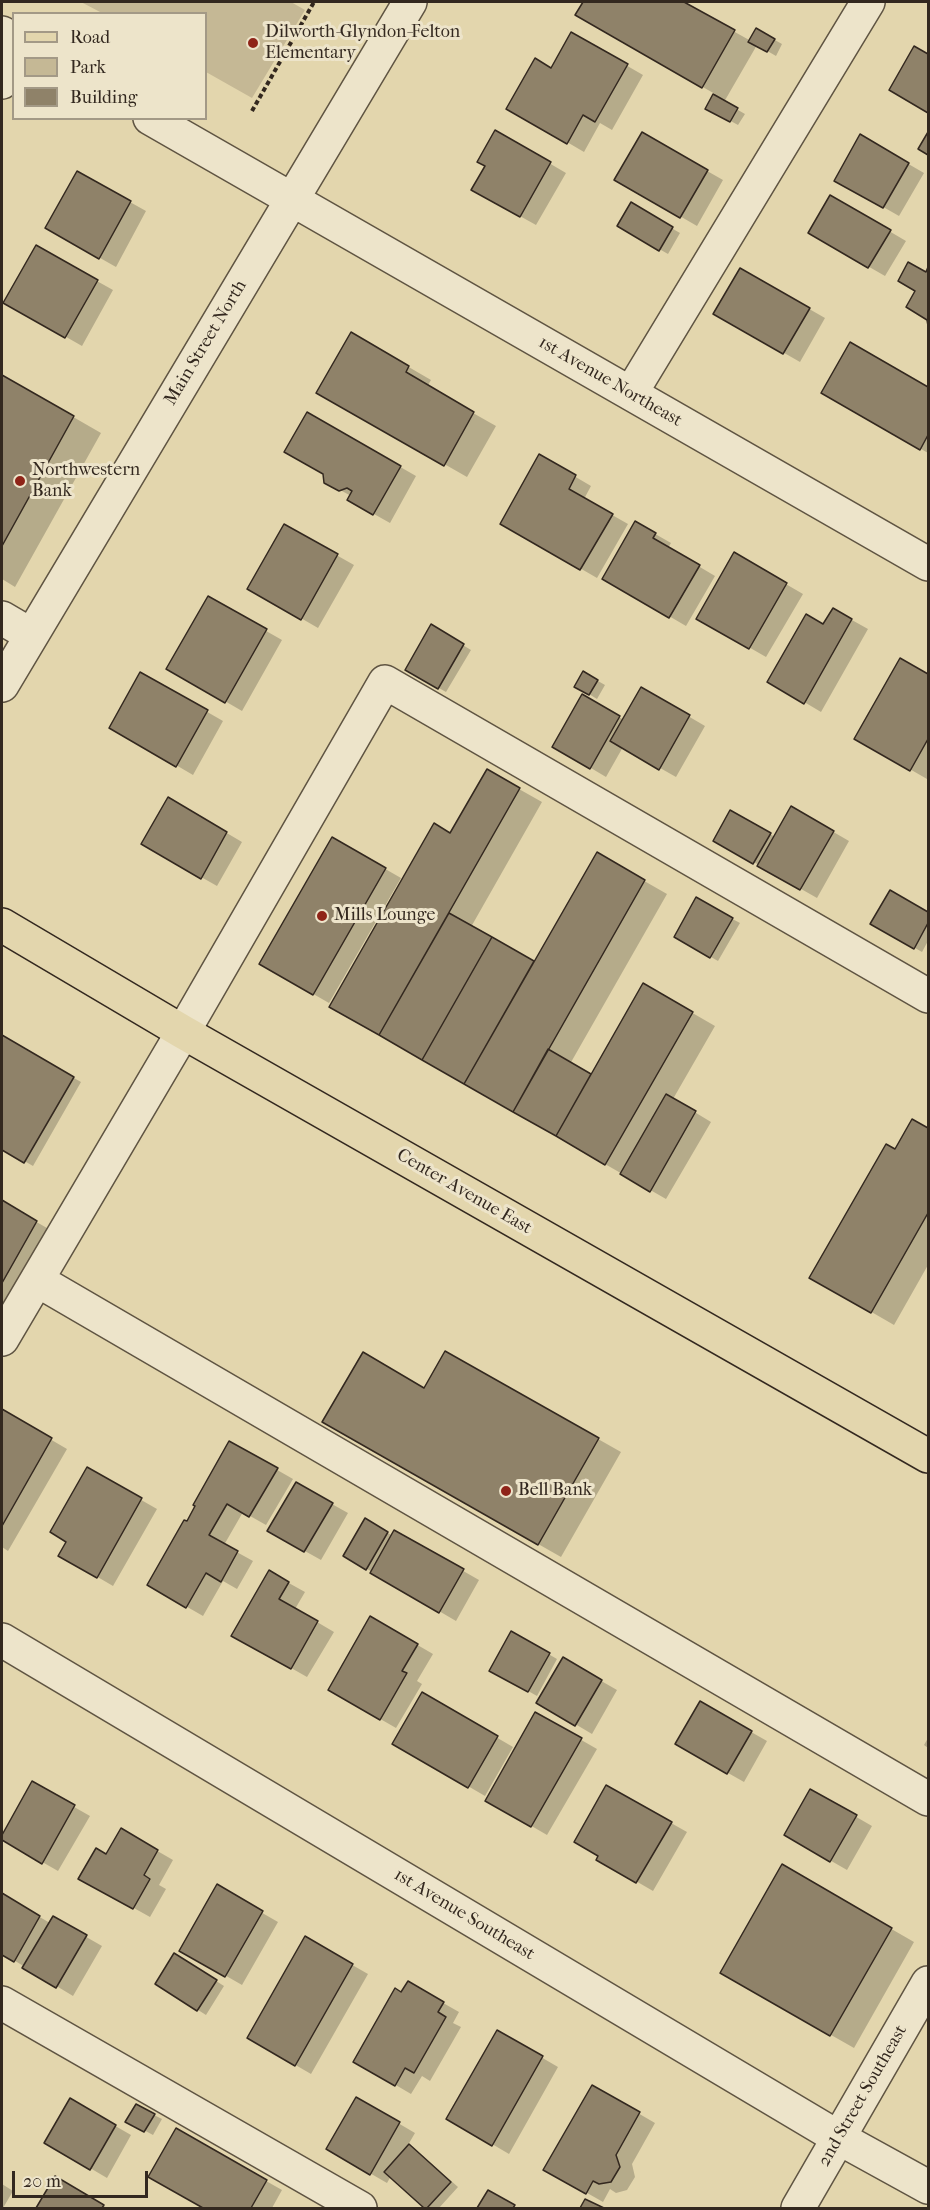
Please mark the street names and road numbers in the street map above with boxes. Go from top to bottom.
street label: Main Street North [160,276,252,410]
street label: 1st Avenue Northeast [534,332,686,432]
street label: Center Avenue East [393,1145,535,1239]
street label: 1st Avenue Southeast [390,1864,538,1966]
street label: 2nd Street Southeast [814,2021,912,2171]

